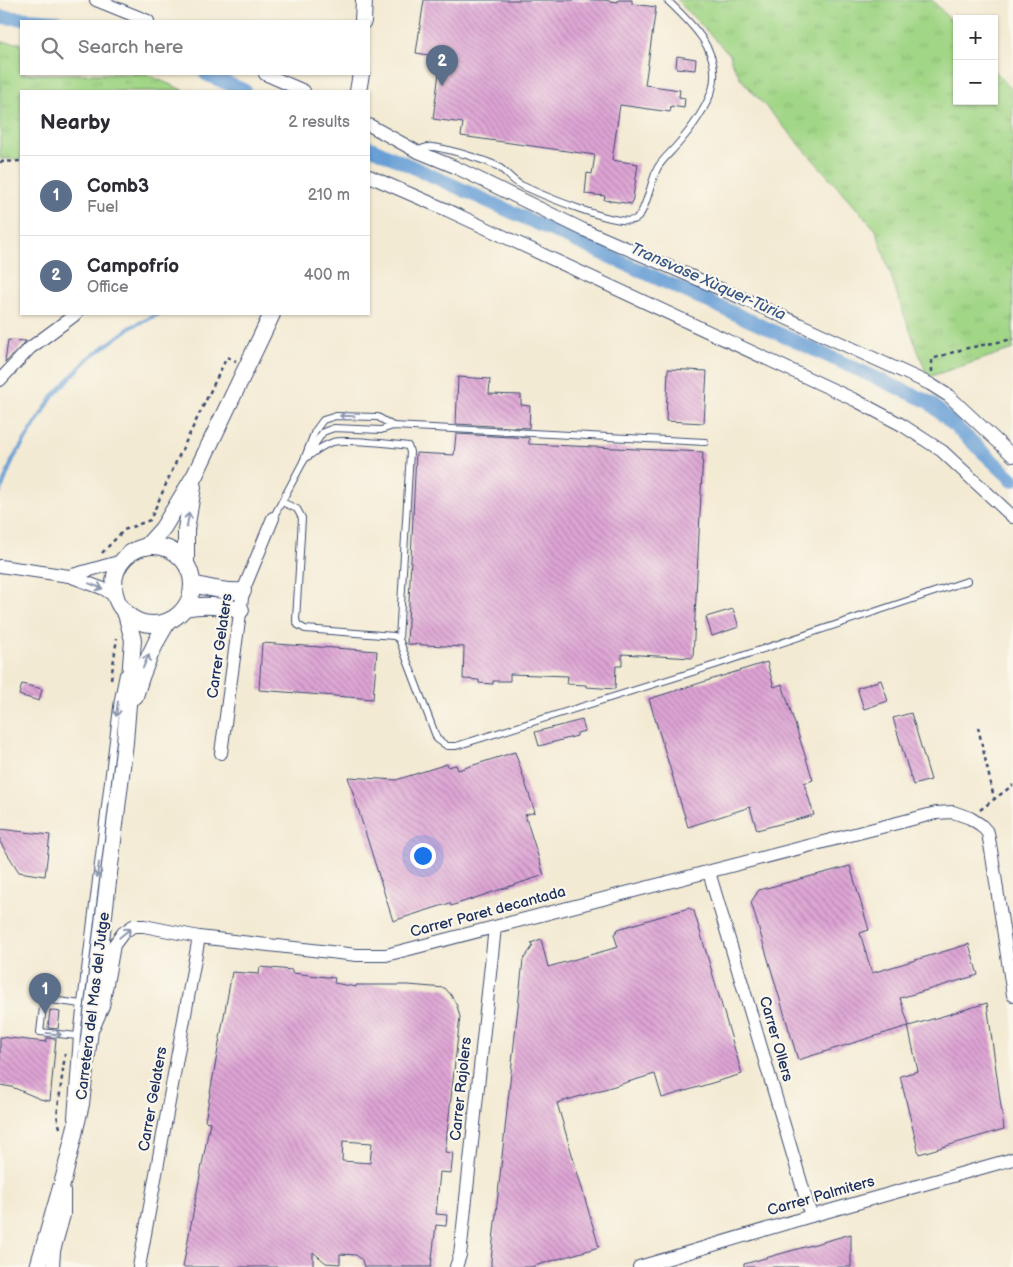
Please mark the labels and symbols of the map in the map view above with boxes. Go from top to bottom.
pin: 2 [426,45,458,86]
water label: Transvase Xùquer-Tùria [628,239,788,325]
one-way arrow [339,411,356,421]
one-way arrow [183,512,193,528]
one-way arrow [88,582,103,591]
street label: Carrer Gelaters [203,592,237,700]
one-way arrow [142,654,152,669]
one-way arrow [112,700,122,716]
your location [410,843,436,869]
one-way arrow [93,862,103,878]
street label: Carrer Paret decantada [408,882,568,942]
street label: Carretera del Mas del Jutge [72,911,114,1101]
one-way arrow [119,927,132,938]
pin: 1 [29,973,61,1014]
street label: Carrer Ollers [755,994,797,1084]
one-way arrow [45,1029,61,1039]
street label: Carrer Rajolers [446,1036,476,1142]
street label: Carrer Gelaters [134,1045,172,1153]
street label: Carrer Palmiters [765,1171,877,1220]

